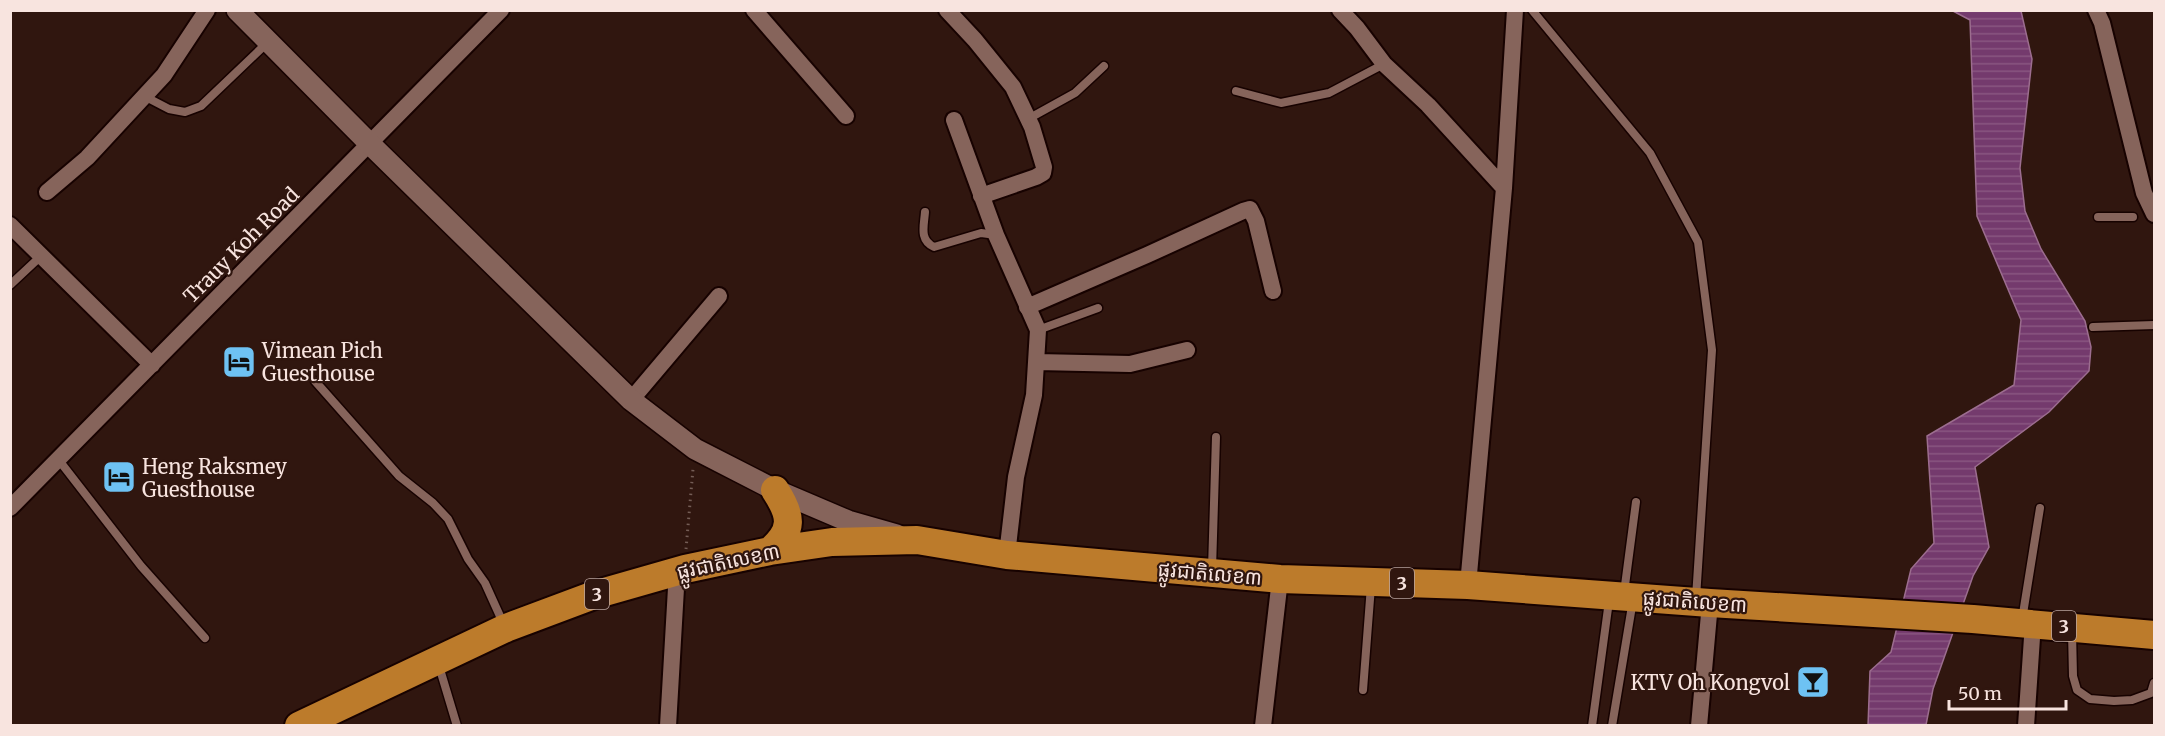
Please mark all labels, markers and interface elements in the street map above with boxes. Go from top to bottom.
street label: Trauy Koh Road [178,182,304,308]
place label: Vimean Pich Guesthouse [261,338,383,386]
hotel icon: Vimean Pich Guesthouse [221,344,257,380]
place label: Heng Raksmey Guesthouse [142,454,287,502]
hotel icon: Heng Raksmey Guesthouse [101,459,137,495]
street label: ផ្លូវជាតិលេខ៣ [674,538,783,591]
street label: ផ្លូវជាតិលេខ៣ [1156,556,1263,597]
road number: 3 [1390,568,1414,598]
road number: 3 [585,579,609,609]
street label: ផ្លូវជាតិលេខ៣ [1641,585,1748,624]
road number: 3 [2052,611,2076,641]
bar icon: KTV Oh Kongvol [1795,664,1831,700]
place label: KTV Oh Kongvol [1631,670,1790,695]
scale bar [1949,673,2066,711]
text: 50 m [1958,682,2002,705]

